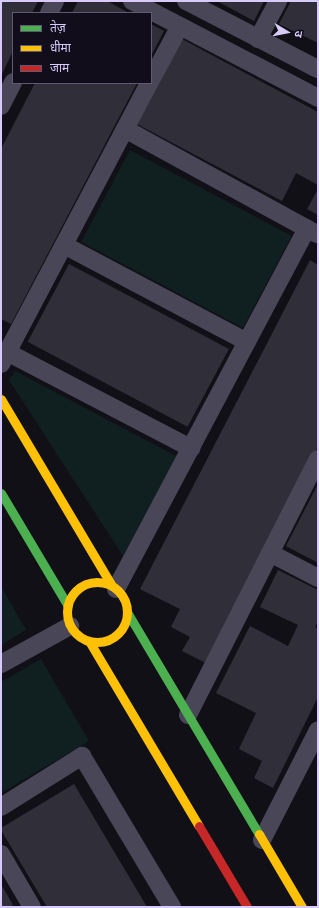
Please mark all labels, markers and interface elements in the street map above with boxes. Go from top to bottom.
legend [12,12,152,84]
north arrow [267,12,307,52]
text: तेज़ [50,20,66,35]
text: उ [291,30,306,38]
text: धीमा [50,40,71,55]
text: जाम [50,60,69,75]

